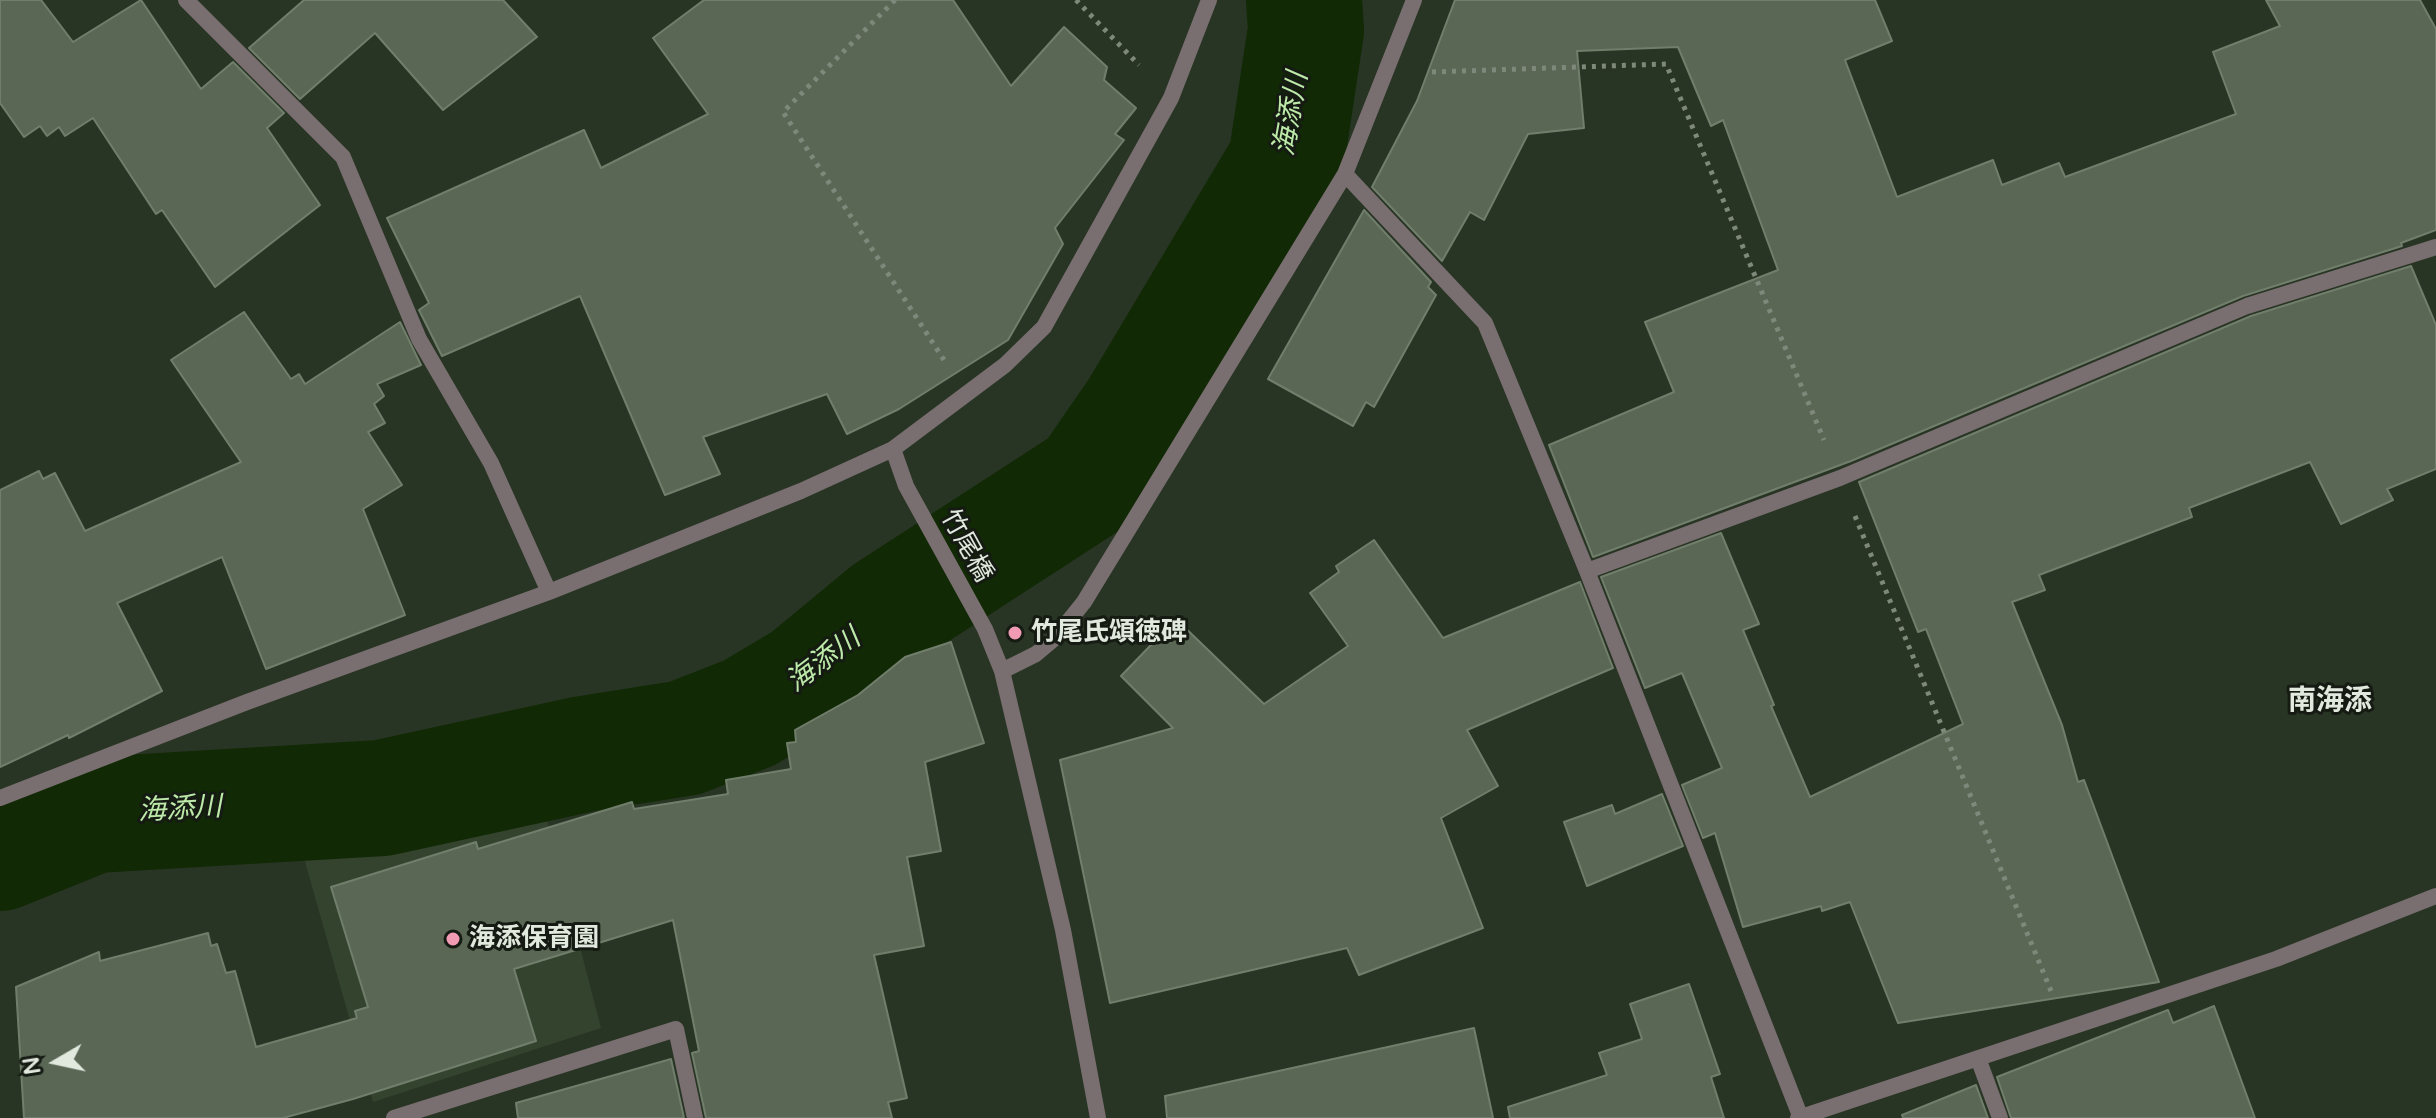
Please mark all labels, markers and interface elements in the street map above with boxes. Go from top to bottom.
water label: 海添川 [1268,70,1316,158]
street label: 竹尾橋 [933,504,999,588]
place label: 竹尾氏頌徳碑 [1031,617,1187,649]
water label: 海添川 [780,622,868,700]
marker: 竹尾氏頌徳碑 [1006,624,1024,642]
district label: 南海添 [2288,685,2372,719]
water label: 海添川 [137,791,223,829]
place label: 海添保育園 [469,923,599,955]
marker: 海添保育園 [444,930,462,948]
north arrow [16,1022,96,1102]
text: N [18,1055,47,1077]

